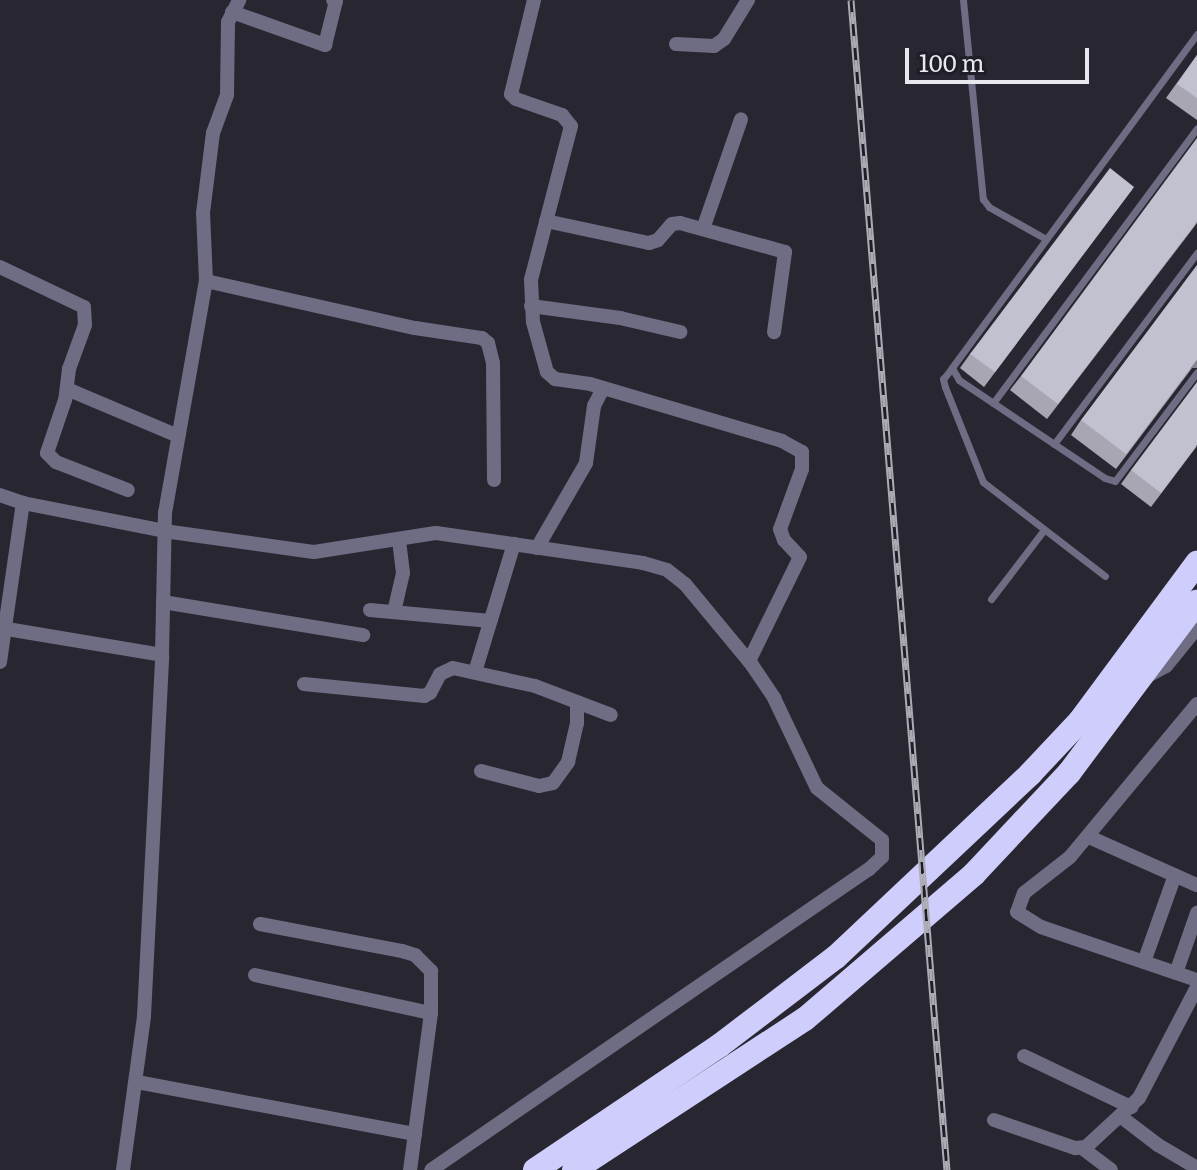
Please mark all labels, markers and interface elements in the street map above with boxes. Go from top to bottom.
scale bar [909,32,1093,82]
text: 100 m [919,44,985,79]

